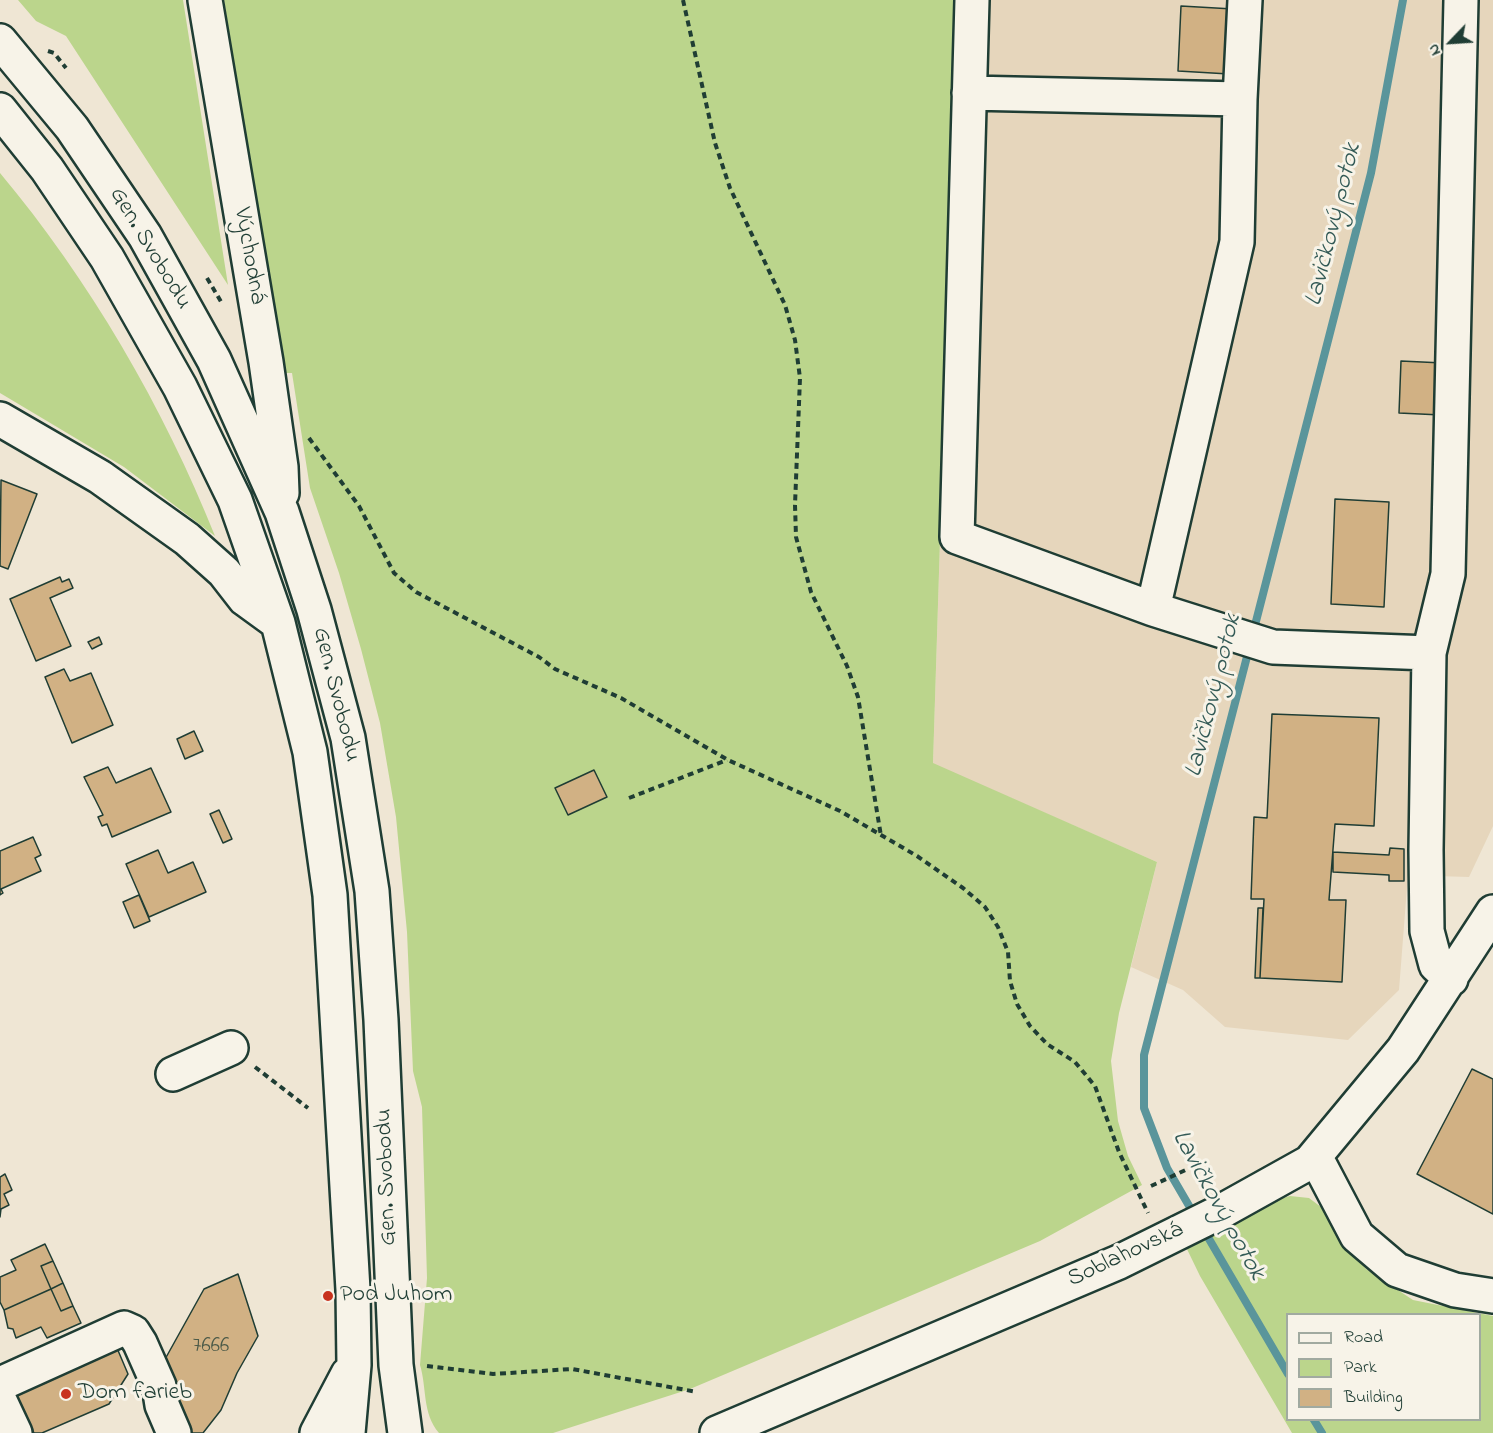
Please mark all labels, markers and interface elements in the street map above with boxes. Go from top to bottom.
north arrow [1421,12,1481,72]
text: N [1422,40,1448,60]
water label: Lavičkový potok [1300,141,1370,309]
street label: Gen. Svobodu [101,183,197,315]
street label: Východná [225,206,271,306]
water label: Lavičkový potok [1180,612,1250,780]
street label: Gen. Svobodu [304,625,366,765]
street label: Gen. Svobodu [371,1108,405,1246]
water label: Lavičkový potok [1163,1126,1271,1286]
street label: Soblahovská [1064,1217,1188,1295]
place label: Pod Juhom [340,1282,452,1310]
marker: Pod Juhom [321,1289,335,1303]
legend [1286,1313,1481,1421]
text: Road [1344,1325,1383,1351]
house number: 7666 [193,1335,229,1361]
text: Park [1344,1355,1377,1381]
place label: Dom farieb [78,1380,192,1408]
text: Building [1344,1385,1403,1411]
marker: Dom farieb [59,1387,73,1401]

